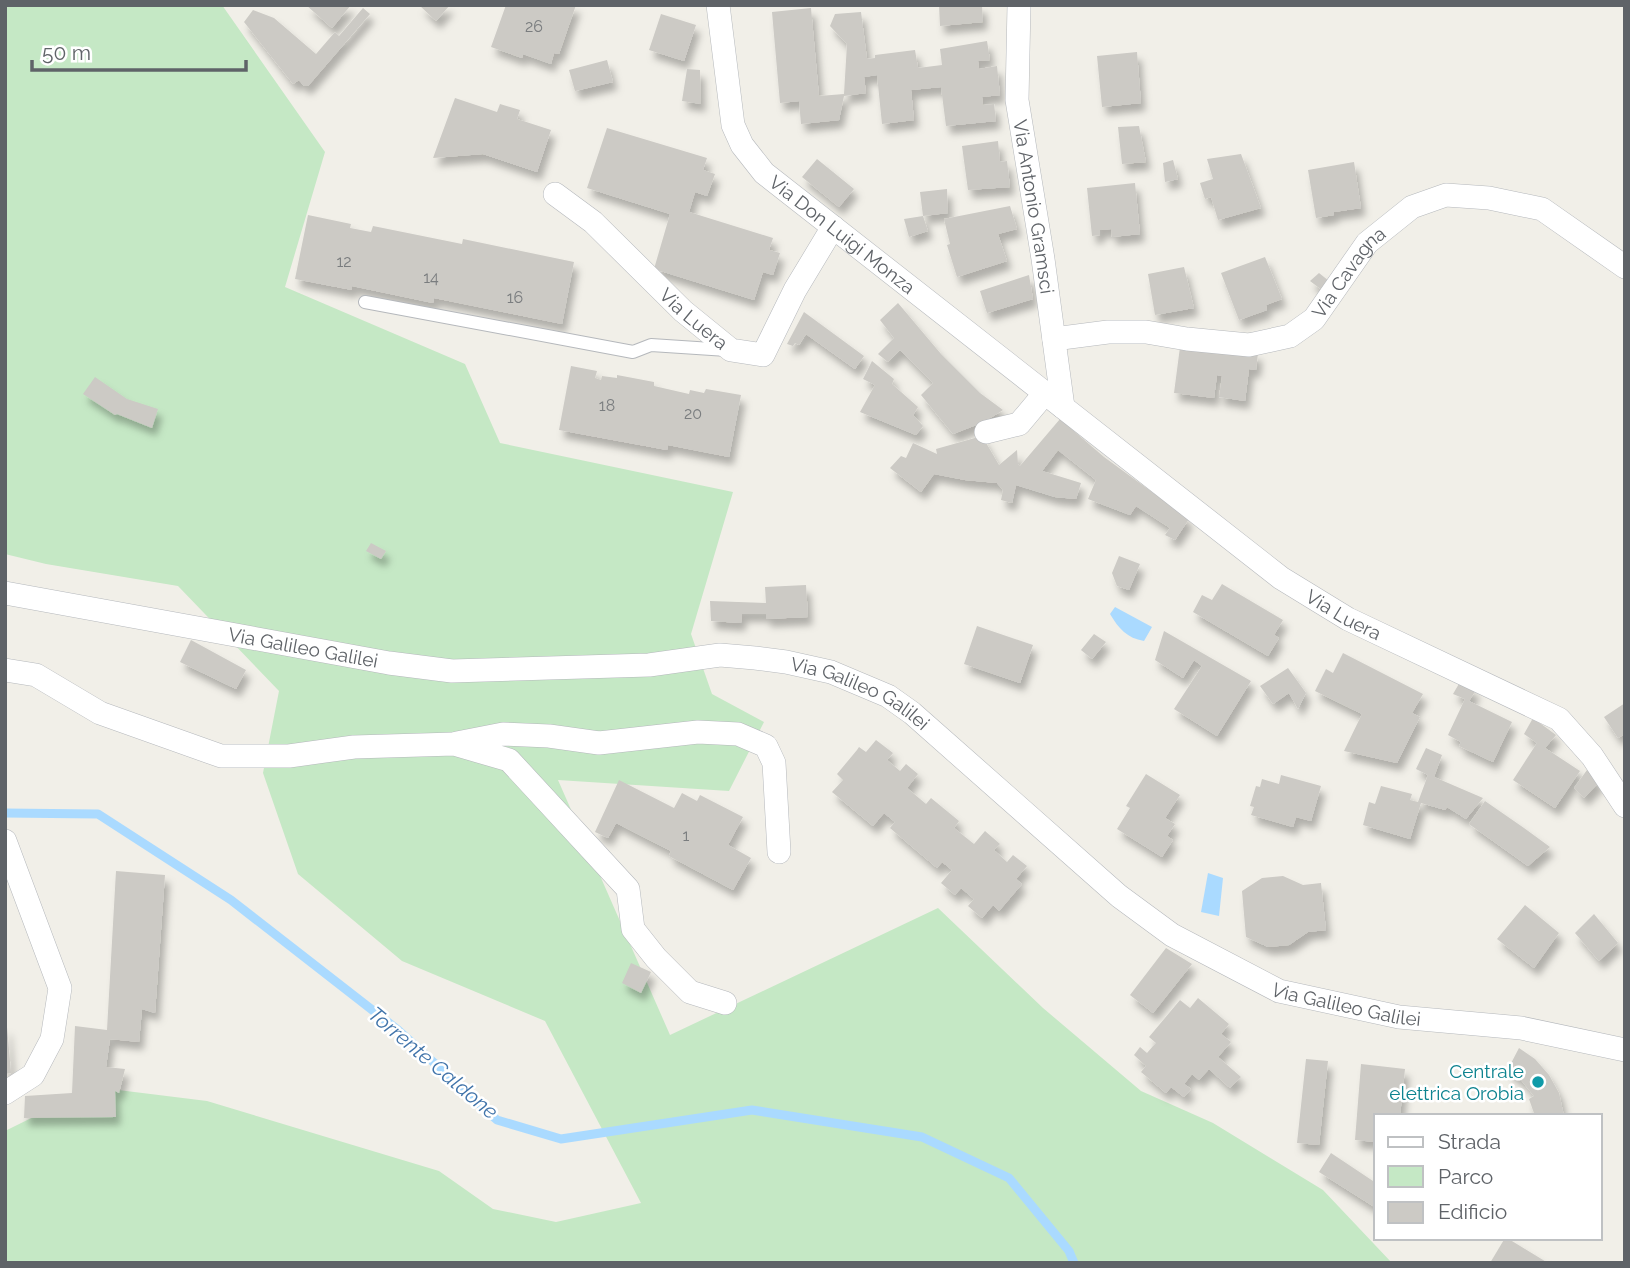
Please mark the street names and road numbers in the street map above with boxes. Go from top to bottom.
street label: Via Antonio Gramsci [1009,118,1059,295]
street label: Via Don Luigi Monza [765,171,920,298]
street label: Via Cavagna [1307,222,1390,322]
street label: Via Luera [655,283,732,354]
street label: Via Luera [1302,585,1385,644]
street label: Via Galileo Galilei [226,623,380,672]
street label: Via Galileo Galilei [789,652,934,734]
street label: Via Galileo Galilei [1268,978,1422,1030]

